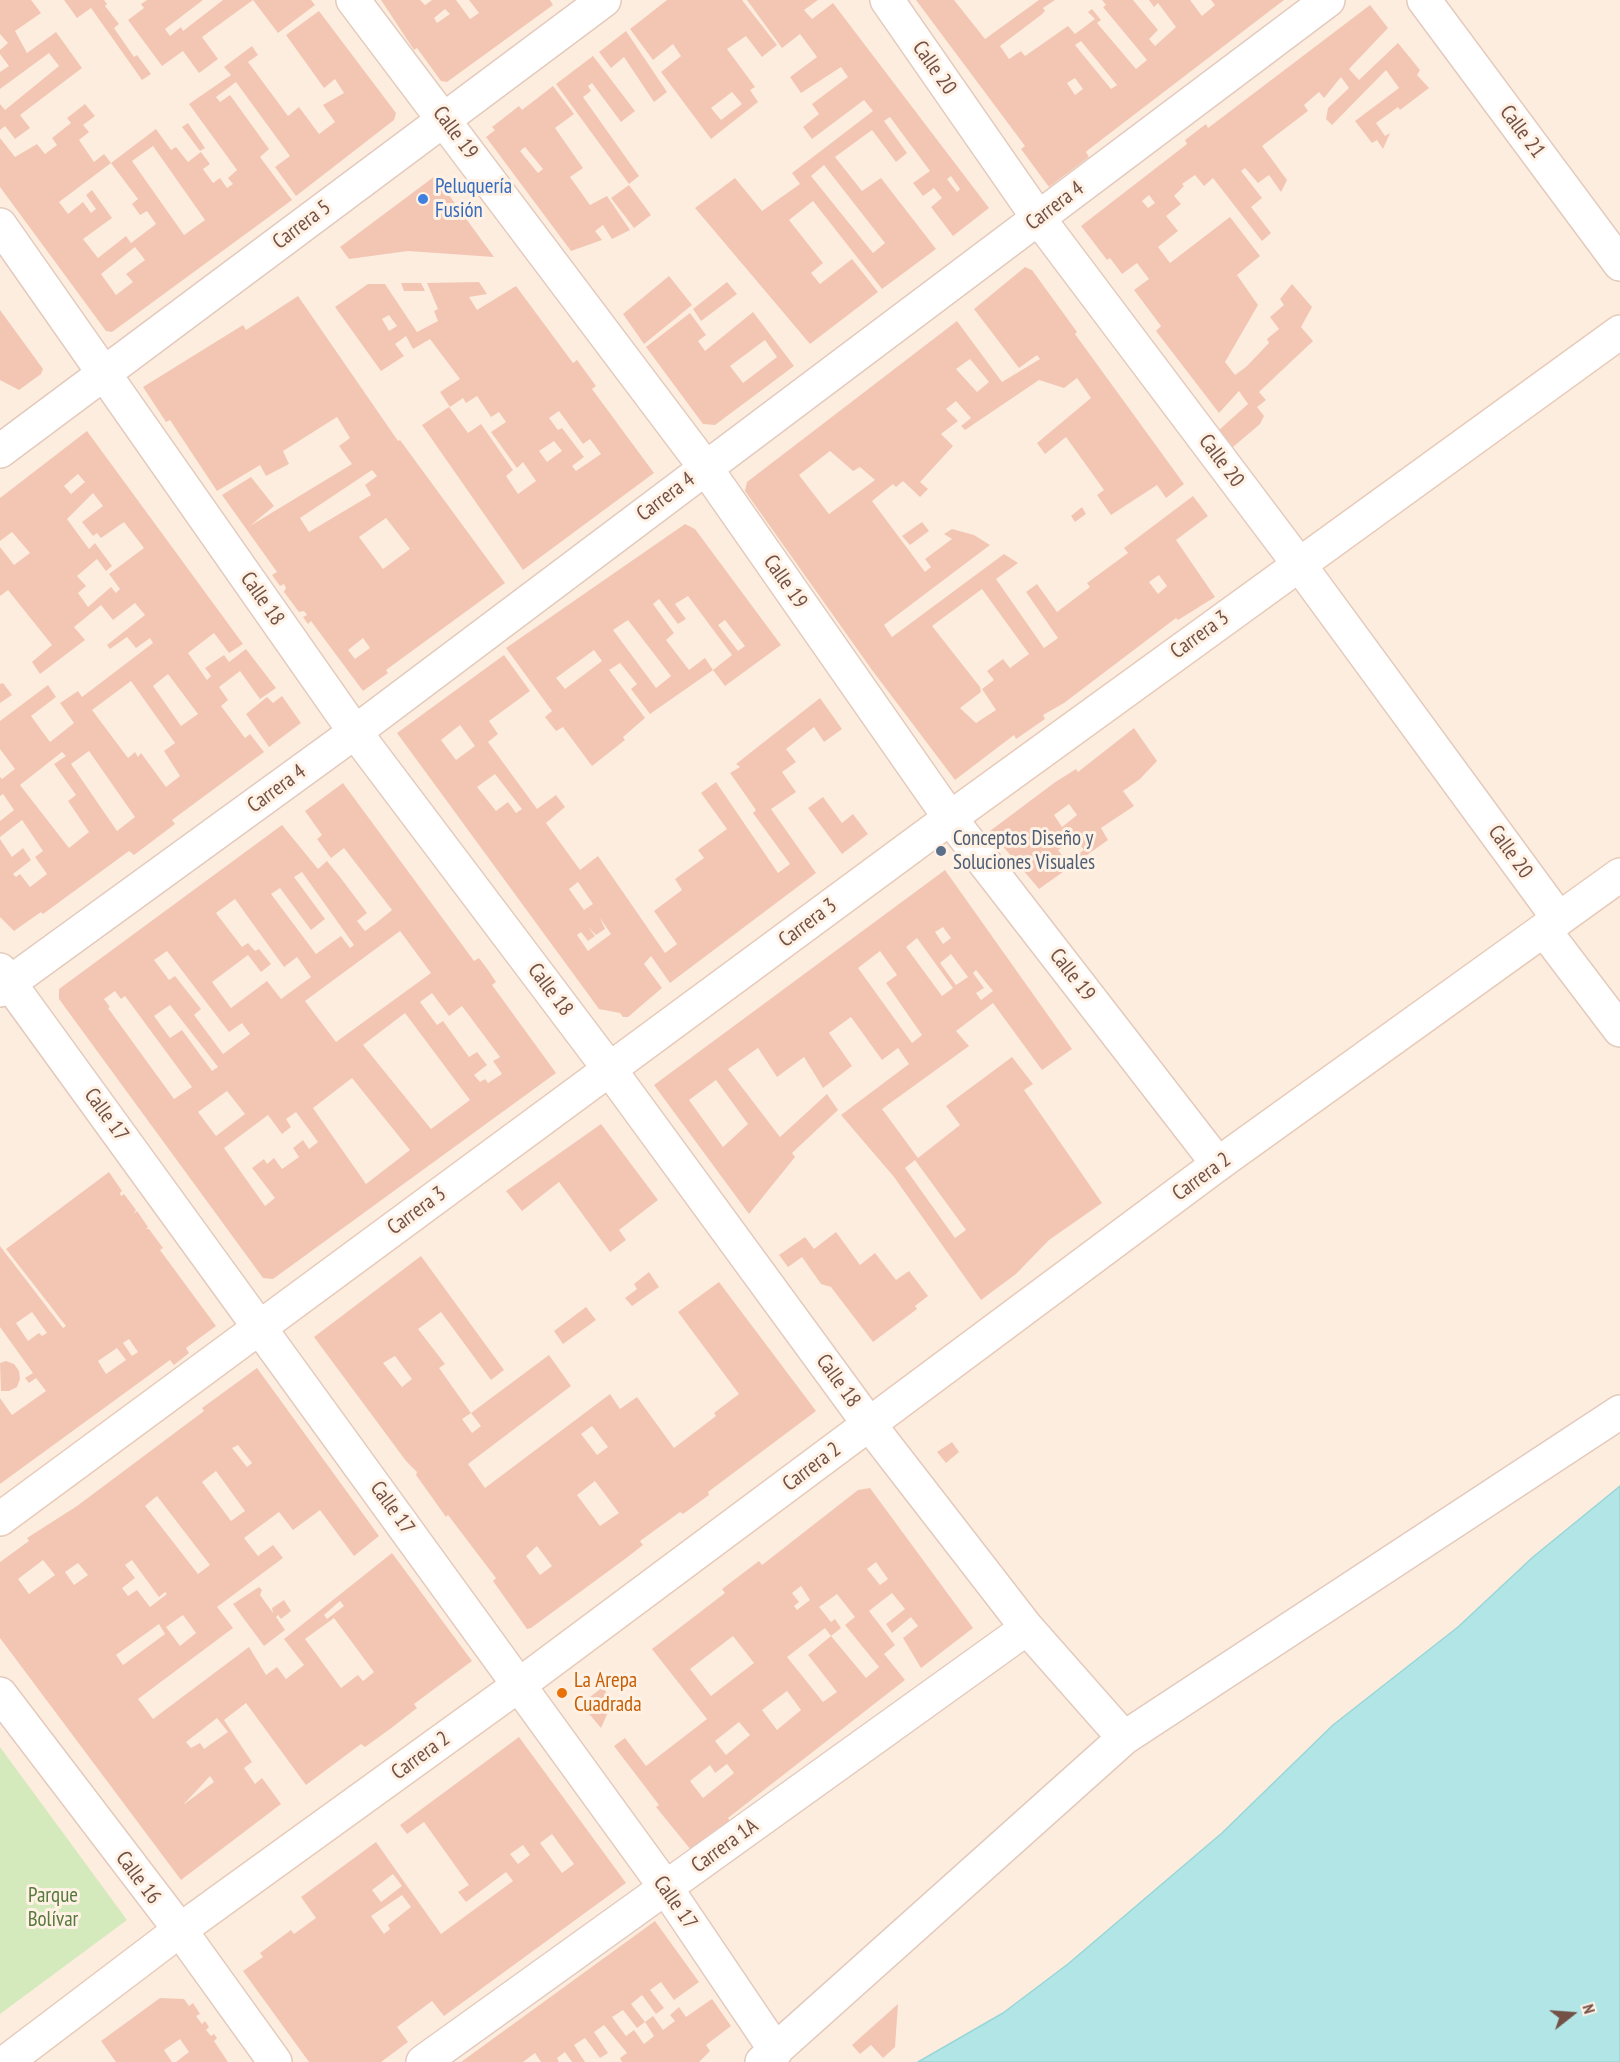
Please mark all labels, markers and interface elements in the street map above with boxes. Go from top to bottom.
street label: Calle 20 [907,36,961,100]
street label: Calle 21 [1494,101,1550,163]
street label: Calle 19 [427,102,483,164]
place label: Peluquería Fusión [435,174,512,224]
street label: Carrera 4 [1021,176,1089,236]
marker: Peluquería Fusión [416,192,430,206]
street label: Carrera 5 [268,195,336,255]
street label: Calle 20 [1193,430,1249,492]
street label: Carrera 4 [632,467,700,527]
street label: Calle 19 [758,550,812,614]
street label: Calle 18 [235,567,289,631]
street label: Carrera 3 [1166,605,1234,665]
street label: Carrera 4 [243,759,311,819]
street label: Calle 20 [1482,821,1538,883]
place label: Conceptos Diseño y Soluciones Visuales [953,826,1095,876]
marker: Conceptos Diseño y Soluciones Visuales [934,844,948,858]
street label: Carrera 3 [774,893,842,953]
street label: Calle 19 [1044,944,1100,1006]
street label: Calle 18 [522,959,578,1021]
street label: Calle 17 [78,1084,134,1146]
street label: Carrera 2 [1168,1147,1236,1207]
street label: Carrera 3 [383,1181,451,1241]
street label: Calle 18 [810,1350,866,1412]
street label: Carrera 2 [778,1437,846,1497]
street label: Calle 17 [364,1477,420,1539]
place label: La Arepa Cuadrada [574,1668,642,1718]
marker: La Arepa Cuadrada [555,1686,569,1700]
street label: Carrera 2 [387,1726,455,1786]
street label: Carrera 1A [687,1813,763,1879]
street label: Calle 16 [110,1847,166,1909]
street label: Calle 17 [648,1871,702,1935]
park label: Parque Bolívar [28,1883,78,1933]
north arrow [1542,1984,1602,2044]
text: N [1578,2002,1600,2016]

